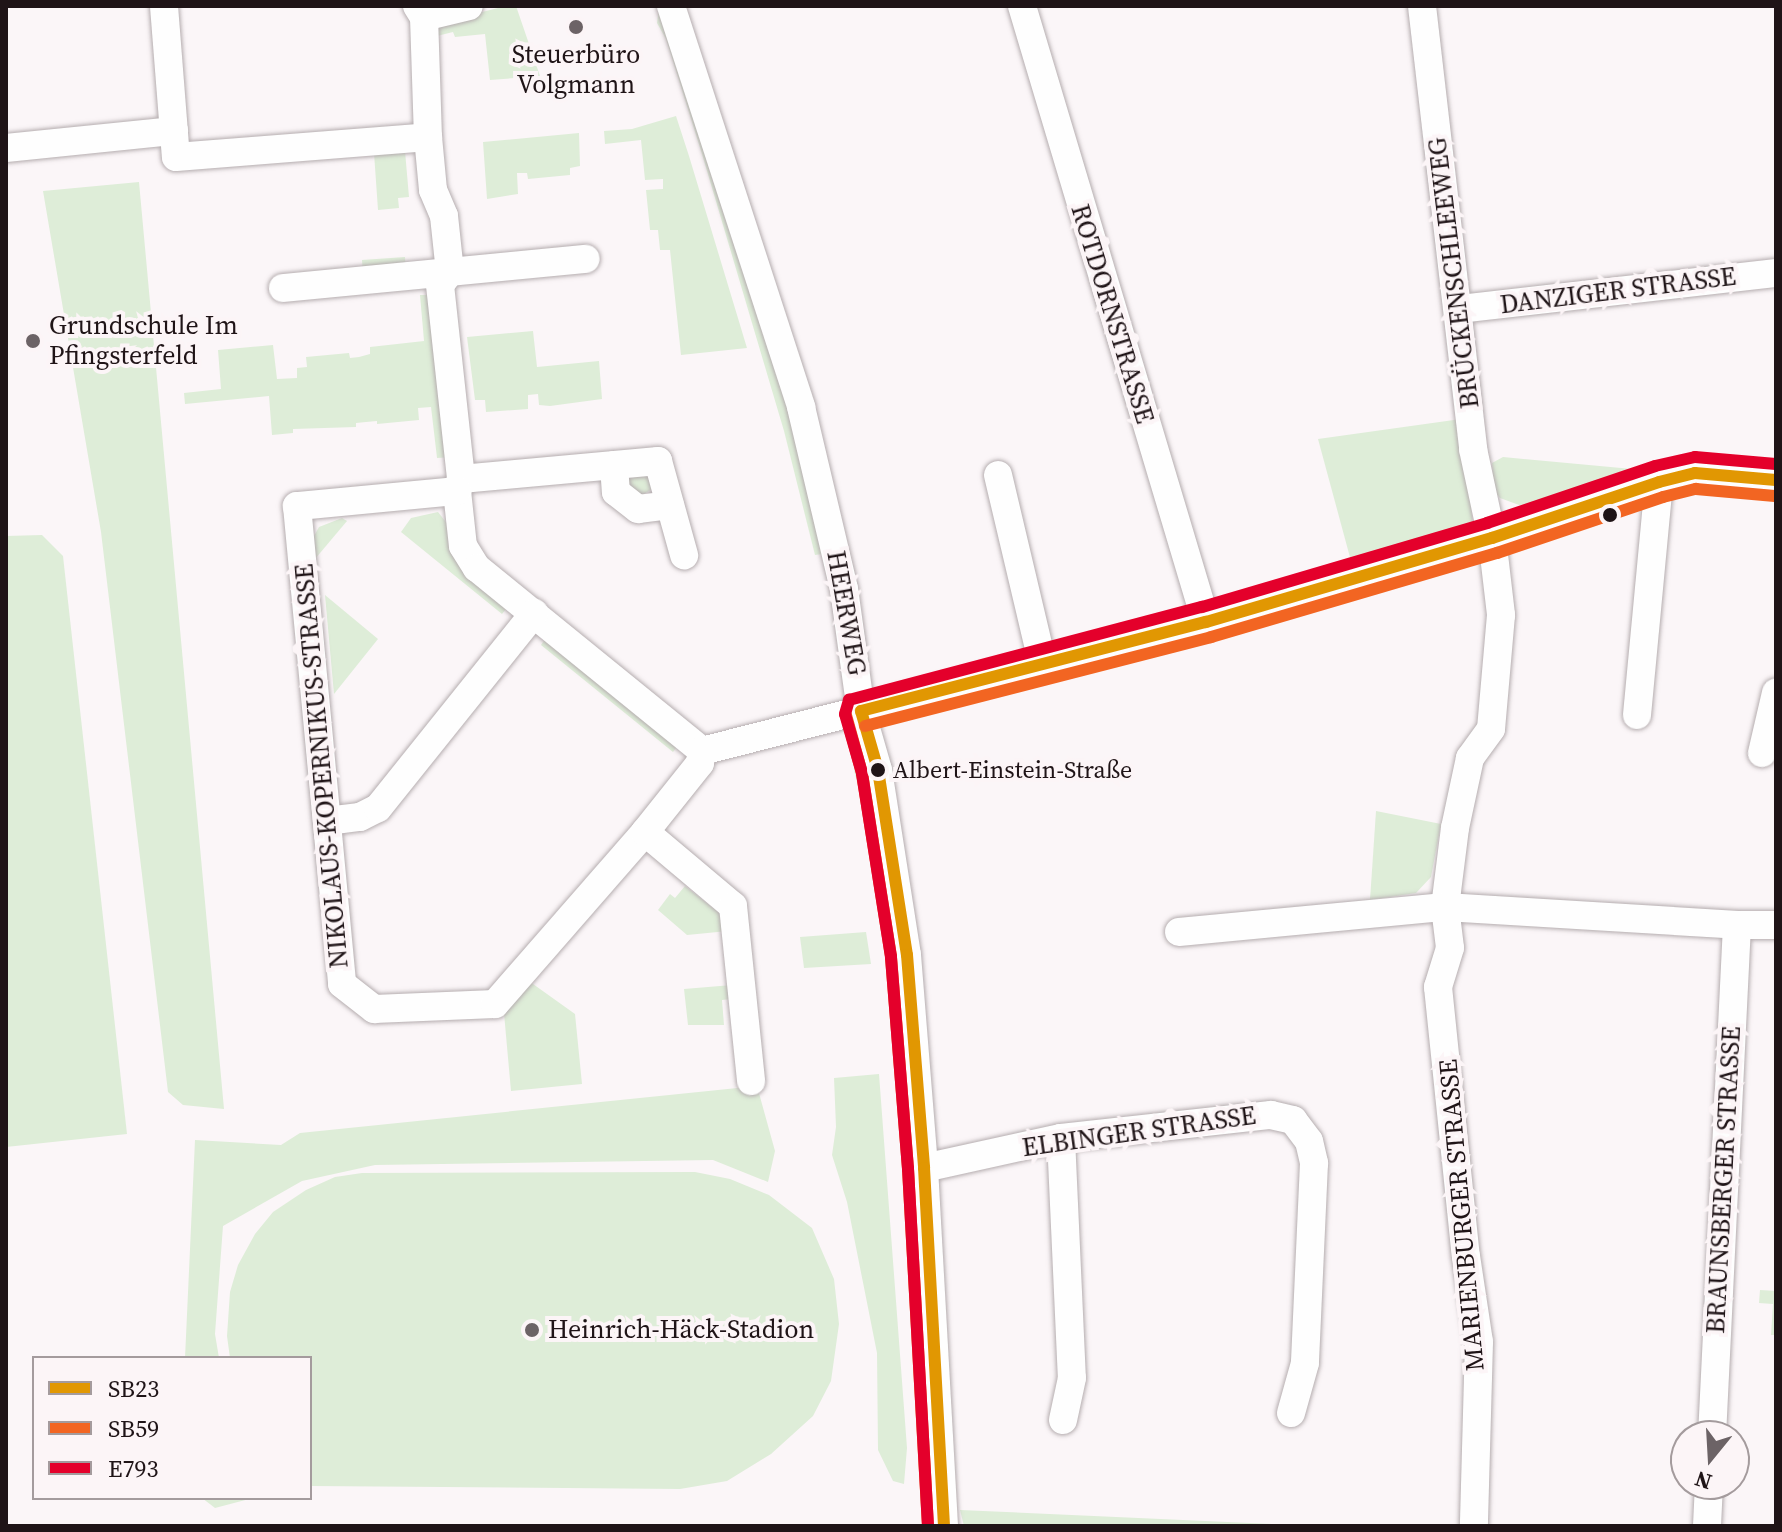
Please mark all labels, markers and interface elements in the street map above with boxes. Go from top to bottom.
marker: Steuerbüro Volgmann [567,18,585,36]
place label: Steuerbüro Volgmann [512,39,640,100]
street label: BRÜCKENSCHLEEWEG [1422,136,1486,410]
street label: ROTDORNSTRASSE [1064,201,1160,427]
street label: DANZIGER STRASSE [1498,261,1738,321]
place label: Grundschule Im Pfingsterfeld [49,310,238,372]
marker: Grundschule Im Pfingsterfeld [24,332,42,350]
unlabelled marker [1602,507,1618,523]
street label: HEERWEG [820,548,872,678]
street label: NIKOLAUS-KOPERNIKUS-STRASSE [289,562,355,970]
place label: Albert-Einstein-Straße [893,756,1132,784]
marker: Albert-Einstein-Straße [870,762,886,778]
street label: BRAUNSBERGER STRASSE [1700,1025,1748,1335]
street label: MARIENBURGER STRASSE [1433,1058,1491,1372]
street label: ELBINGER STRASSE [1020,1100,1258,1164]
place label: Heinrich-Häck-Stadion [548,1314,814,1346]
marker: Heinrich-Häck-Stadion [523,1321,541,1339]
legend [32,1356,312,1500]
text: SB23 [108,1372,159,1405]
text: SB59 [108,1412,159,1445]
north arrow [1670,1420,1750,1500]
text: E793 [108,1452,158,1485]
text: N [1691,1464,1715,1498]

